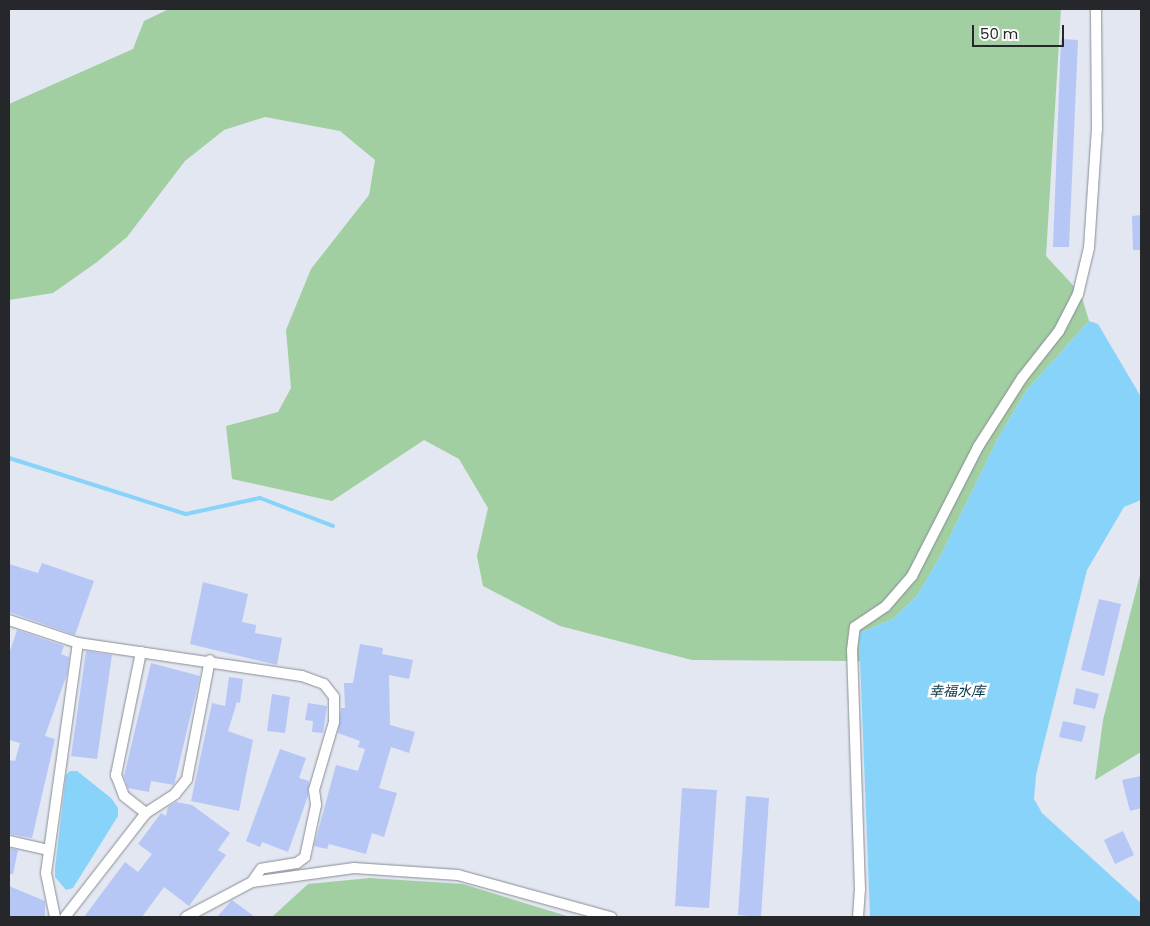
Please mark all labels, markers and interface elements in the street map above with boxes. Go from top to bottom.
scale bar [975,15,1068,47]
text: 50 m [980,23,1018,44]
water label: 幸福水库 [929,683,985,699]

